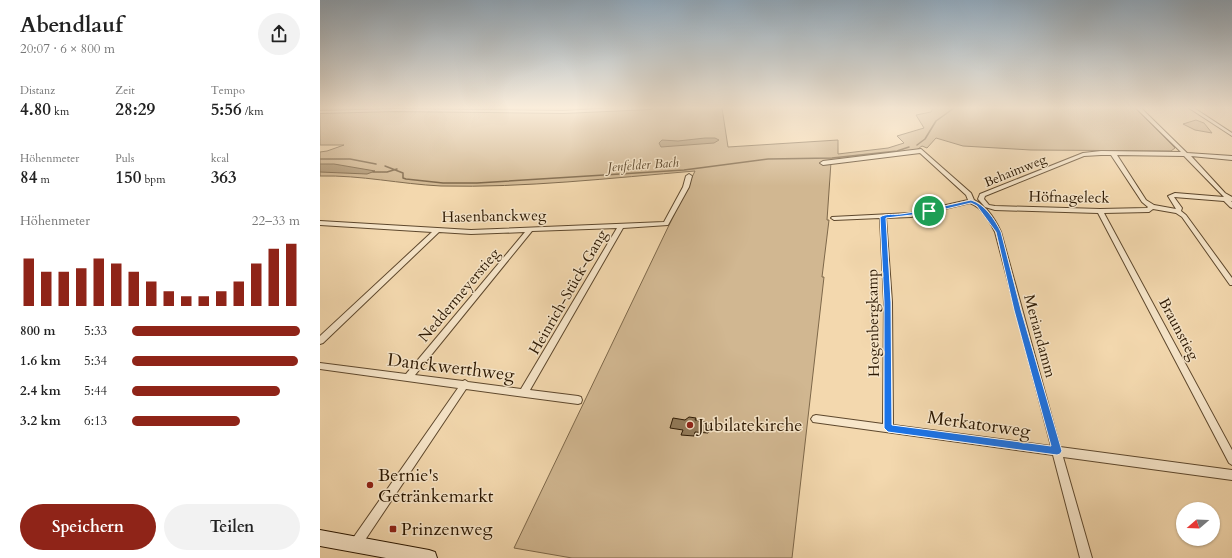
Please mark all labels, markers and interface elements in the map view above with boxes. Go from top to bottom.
text: Abendlauf [20,10,123,40]
button: share [258,13,300,55]
text: 20:07 · 6 × 800 m [20,40,115,58]
text: Distanz [20,83,55,98]
text: Zeit [115,83,135,98]
text: Tempo [211,83,245,98]
text: 4.80 [20,98,51,121]
text: 28:29 [115,98,155,121]
text: 5:56 [211,98,242,121]
text: km [51,104,69,119]
text: /km [242,104,263,119]
street label: Behaimweg [982,150,1050,192]
text: Höhenmeter [20,151,79,166]
text: Puls [115,151,134,166]
text: kcal [211,151,229,166]
water label: Jenfelder Bach [604,153,680,177]
text: 84 [20,166,37,189]
text: 150 [115,166,141,189]
text: 363 [211,166,237,189]
text: m [37,172,50,187]
text: bpm [141,172,165,187]
street label: Höfnageleck [1028,186,1110,208]
pin [912,194,946,228]
icon: arrive [918,200,940,222]
street label: Hasenbanckweg [442,205,547,227]
text: Höhenmeter [20,212,90,230]
text: 22–33 m [252,212,300,230]
street label: Heinrich-Stück-Gang [524,225,612,358]
street label: Neddermeyerstieg [414,243,505,346]
street label: Hogenbergkamp [862,269,884,377]
street label: Meriandamm [1019,292,1061,380]
street label: Braunstieg [1154,294,1204,364]
text: 800 m [20,322,55,340]
text: 5:33 [84,322,107,340]
street label: Danckwerthweg [386,347,517,388]
text: 1.6 km [20,352,61,370]
text: 5:34 [84,352,107,370]
text: 2.4 km [20,382,61,400]
text: 5:44 [84,382,107,400]
street label: Merkatorweg [926,405,1033,444]
text: 3.2 km [20,412,61,430]
text: 6:13 [84,412,107,430]
place label: Jubilatekirche [695,413,802,438]
marker: Jubilatekirche [685,420,695,430]
place label: Bernie's Getränkemarkt [378,463,494,509]
marker: Bernie's Getränkemarkt [365,480,375,490]
north arrow [1176,502,1220,546]
map controls [1176,502,1220,546]
button: Speichern [20,504,156,550]
button: Teilen [164,504,300,550]
place label: Prinzenweg [401,517,494,542]
marker: Prinzenweg [388,524,398,534]

